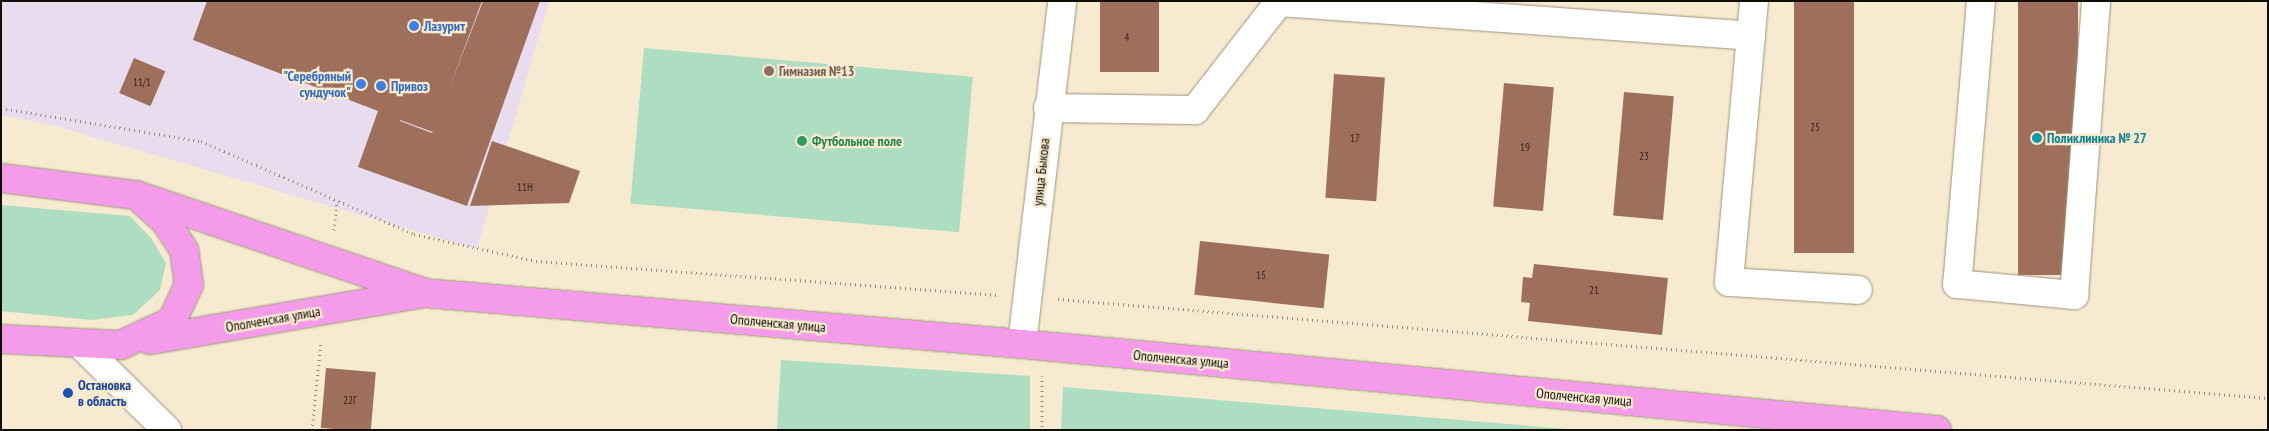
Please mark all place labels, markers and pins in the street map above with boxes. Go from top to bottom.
place label: Лазурит [424,18,465,34]
marker: Лазурит [408,20,420,32]
place label: Гимназия №13 [779,63,854,79]
marker: Гимназия №13 [763,65,775,77]
place label: "Серебряный сундучок" [283,68,351,100]
marker: "Серебряный сундучок" [355,78,367,90]
place label: Привоз [391,78,428,94]
marker: Привоз [375,80,387,92]
place label: Поликлиника № 27 [2047,130,2147,146]
marker: Поликлиника № 27 [2031,132,2043,144]
place label: Футбольное поле [812,133,902,149]
marker: Футбольное поле [796,135,808,147]
place label: Остановка в область [78,377,131,410]
marker: Остановка в область [62,387,74,399]

